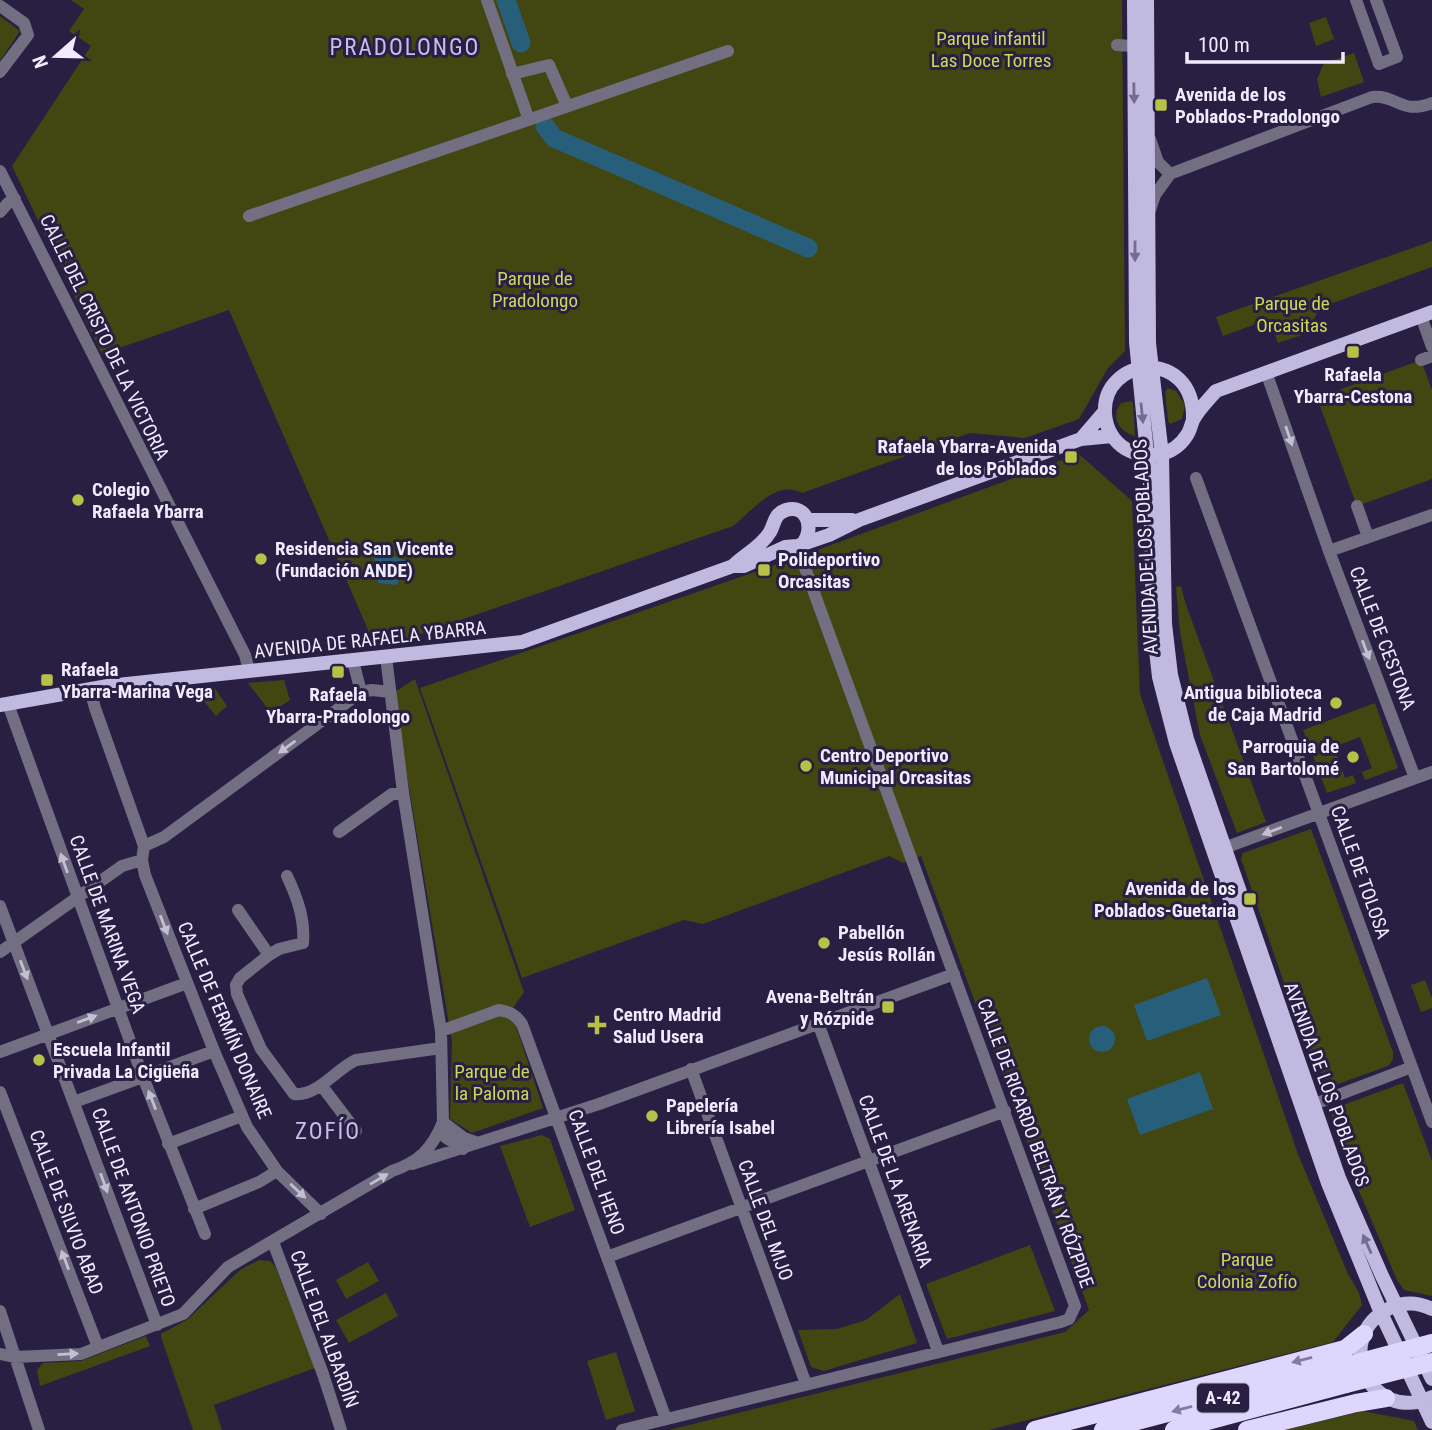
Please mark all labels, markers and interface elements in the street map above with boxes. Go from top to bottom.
north arrow [21,21,91,91]
scale bar [1187,21,1343,65]
park label: Parque infantil Las Doce Torres [931,27,1051,72]
text: 100 m [1198,33,1250,57]
district label: PRADOLONGO [330,34,480,61]
text: N [28,52,53,71]
one-way arrow [1129,82,1140,104]
place label: Avenida de los Poblados-Pradolongo [1175,83,1340,128]
marker: Avenida de los Poblados-Pradolongo [1153,97,1169,113]
street label: CALLE DEL CRISTO DE LA VICTORIA [35,211,174,464]
one-way arrow [1129,240,1141,262]
park label: Parque de Pradolongo [492,267,578,312]
park label: Parque de Orcasitas [1254,292,1330,337]
marker: Rafaela Ybarra-Cestona [1345,344,1361,360]
place label: Rafaela Ybarra-Cestona [1294,363,1412,408]
one-way arrow [1137,402,1148,424]
one-way arrow [1284,426,1295,447]
place label: Rafaela Ybarra-Avenida de los Poblados [877,435,1057,480]
street label: AVENIDA DE LOS POBLADOS [1128,438,1163,655]
marker: Rafaela Ybarra-Avenida de los Poblados [1063,449,1079,465]
place label: Colegio Rafaela Ybarra [92,478,204,523]
marker: Colegio Rafaela Ybarra [70,492,86,508]
place label: Residencia San Vicente (Fundación ANDE) [275,537,454,582]
place label: Polideportivo Orcasitas [778,548,880,593]
marker: Residencia San Vicente (Fundación ANDE) [253,551,269,567]
marker: Polideportivo Orcasitas [756,562,772,578]
street label: CALLE DE CESTONA [1345,563,1421,713]
street label: AVENIDA DE RAFAELA YBARRA [253,616,487,663]
one-way arrow [1361,639,1372,660]
place label: Rafaela Ybarra-Marina Vega [61,658,213,703]
marker: Rafaela Ybarra-Pradolongo [330,664,346,680]
marker: Rafaela Ybarra-Marina Vega [39,672,55,688]
place label: Antigua biblioteca de Caja Madrid [1184,681,1322,726]
place label: Rafaela Ybarra-Pradolongo [266,683,410,728]
marker: Antigua biblioteca de Caja Madrid [1328,695,1344,711]
place label: Parroquia de San Bartolomé [1227,735,1339,780]
one-way arrow [278,740,296,754]
place label: Centro Deportivo Municipal Orcasitas [820,744,971,789]
marker: Parroquia de San Bartolomé [1345,749,1361,765]
marker: Centro Deportivo Municipal Orcasitas [798,758,814,774]
street label: CALLE DE TOLOSA [1326,803,1395,942]
one-way arrow [1261,826,1282,837]
street label: CALLE DE MARINA VEGA [65,832,151,1017]
one-way arrow [59,853,70,874]
place label: Avenida de los Poblados-Guetaria [1094,877,1236,922]
marker: Avenida de los Poblados-Guetaria [1242,891,1258,907]
one-way arrow [159,914,170,935]
street label: CALLE DE FERMÍN DONAIRE [173,918,276,1122]
place label: Pabellón Jesús Rollán [838,921,935,966]
marker: Pabellón Jesús Rollán [816,935,832,951]
one-way arrow [19,959,30,980]
street label: AVENIDA DE LOS POBLADOS [1279,979,1374,1190]
place label: Avena-Beltrán y Rózpide [766,985,874,1030]
street label: CALLE DE RICARDO BELTRÁN Y RÓZPIDE [972,995,1099,1291]
marker: Avena-Beltrán y Rózpide [880,999,896,1015]
place label: Centro Madrid Salud Usera [613,1003,721,1048]
one-way arrow [77,1014,98,1025]
marker: Centro Madrid Salud Usera [587,1015,607,1035]
place label: Escuela Infantil Privada La Cigüeña [53,1038,199,1083]
marker: Escuela Infantil Privada La Cigüeña [31,1052,47,1068]
park label: Parque de la Paloma [454,1060,530,1105]
one-way arrow [146,1089,157,1110]
street label: CALLE DE LA ARENARIA [854,1092,937,1271]
place label: Papelería Librería Isabel [666,1094,775,1139]
street label: CALLE DE ANTONIO PRIETO [87,1105,180,1310]
street label: CALLE DEL HENO [563,1106,630,1238]
marker: Papelería Librería Isabel [644,1108,660,1124]
district label: ZOFÍO [295,1117,361,1145]
street label: CALLE DE SILVIO ABAD [25,1127,109,1298]
street label: CALLE DEL MIJO [733,1157,798,1284]
one-way arrow [99,1172,110,1193]
one-way arrow [369,1173,389,1186]
one-way arrow [289,1182,306,1198]
one-way arrow [1361,1233,1372,1254]
street label: CALLE DEL ALBARDÍN [285,1247,364,1411]
park label: Parque Colonia Zofío [1197,1248,1297,1293]
one-way arrow [59,1250,70,1271]
one-way arrow [57,1349,79,1360]
one-way arrow [1291,1355,1313,1366]
road number: A-42 [1197,1384,1249,1413]
one-way arrow [1171,1404,1193,1415]

